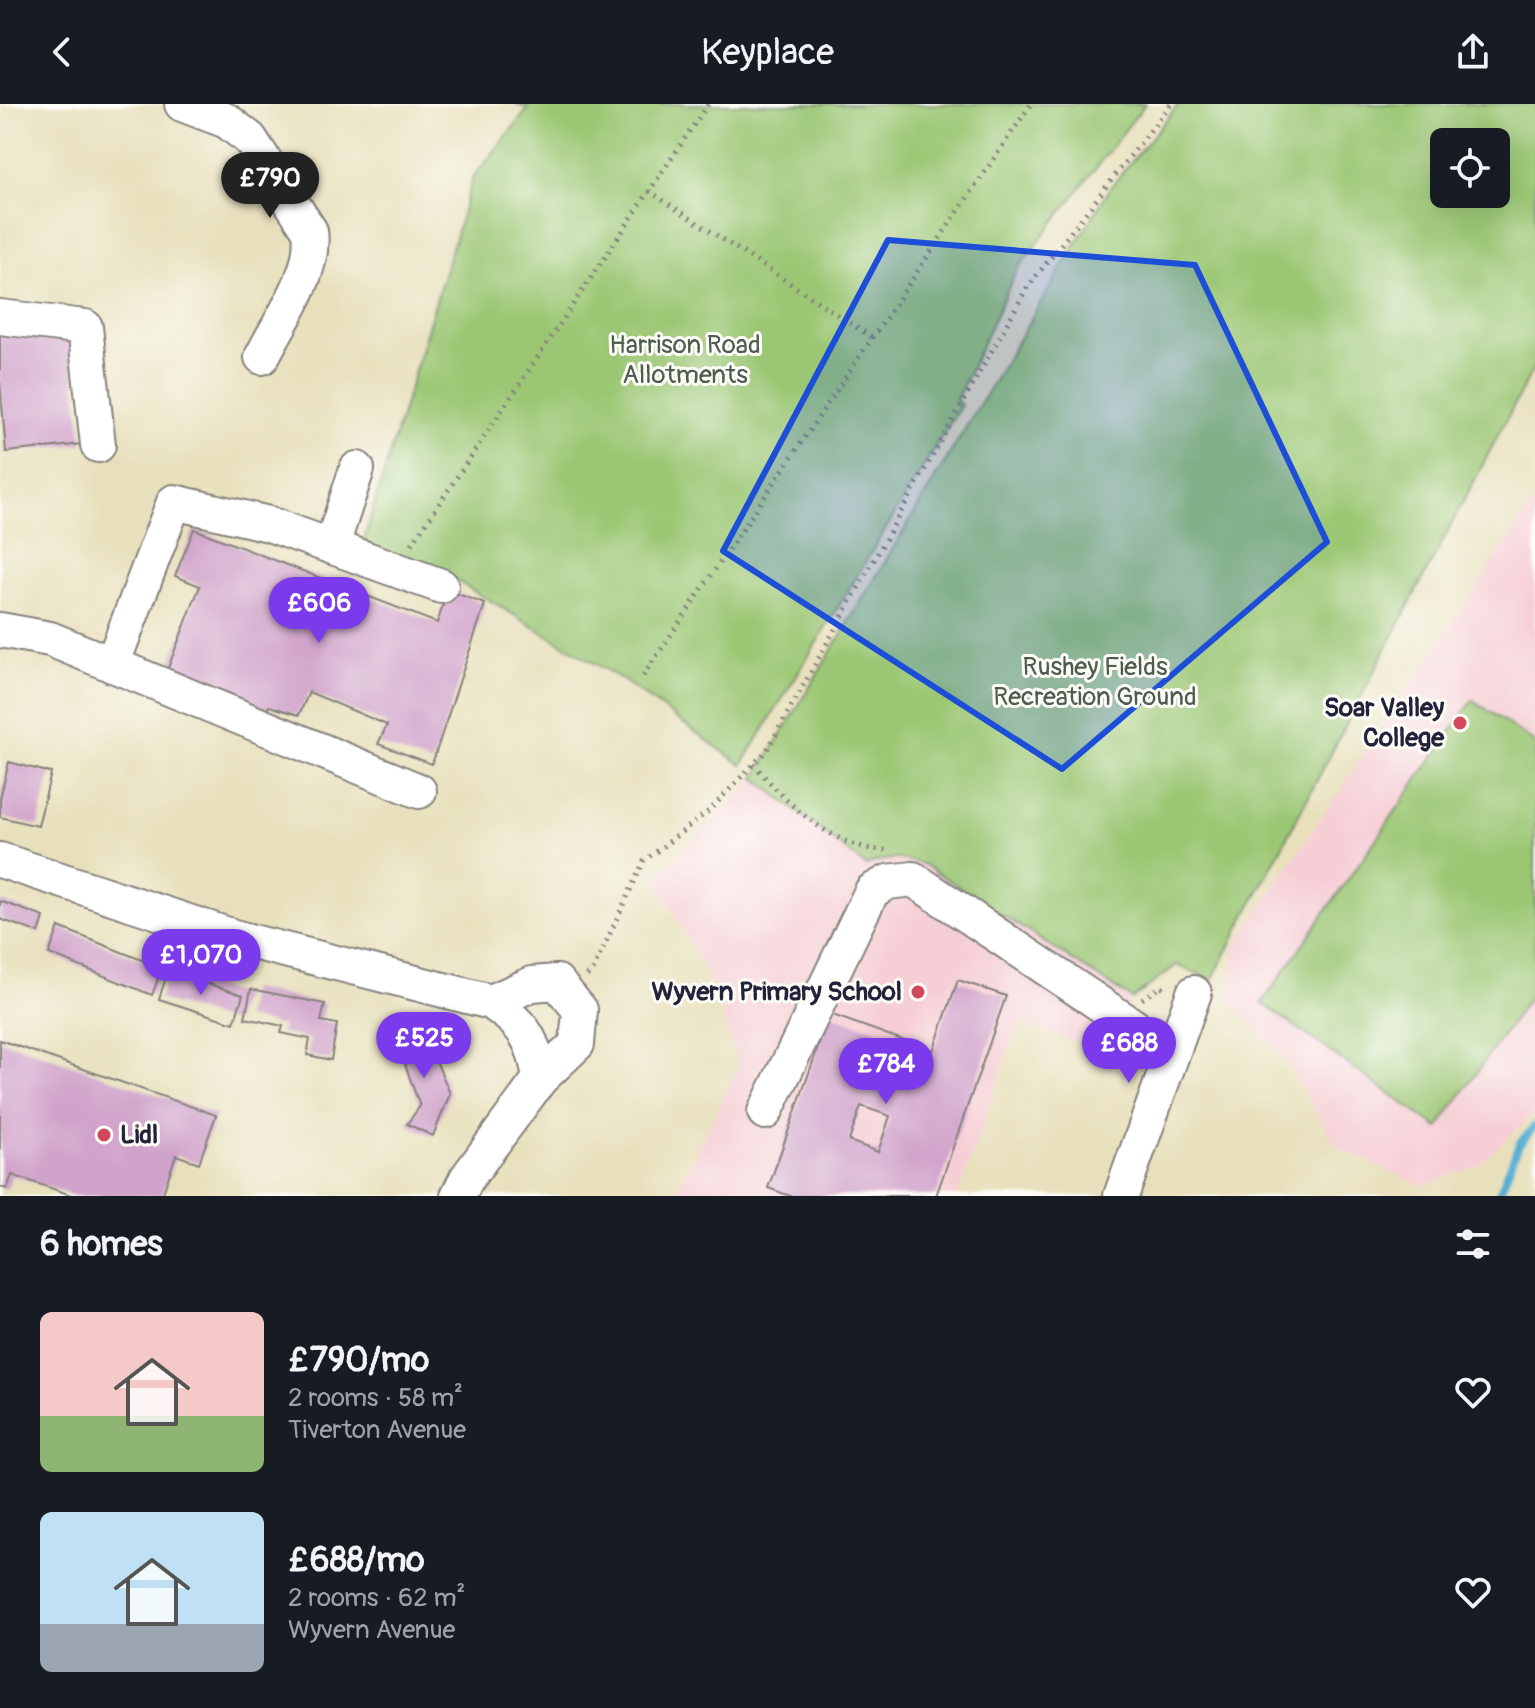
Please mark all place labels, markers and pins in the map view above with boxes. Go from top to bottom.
pin: £790 [223,152,317,220]
pin: £606 [272,577,366,645]
place label: Soar Valley College [1324,692,1445,754]
marker: Soar Valley College [1451,714,1469,732]
pin: £1,070 [136,929,266,997]
place label: Wyvern Primary School [652,976,902,1008]
marker: Wyvern Primary School [909,983,927,1001]
pin: £525 [377,1012,471,1080]
pin: £688 [1082,1017,1176,1085]
pin: £784 [839,1038,933,1106]
place label: Lidl [120,1119,158,1151]
marker: Lidl [95,1126,113,1144]

